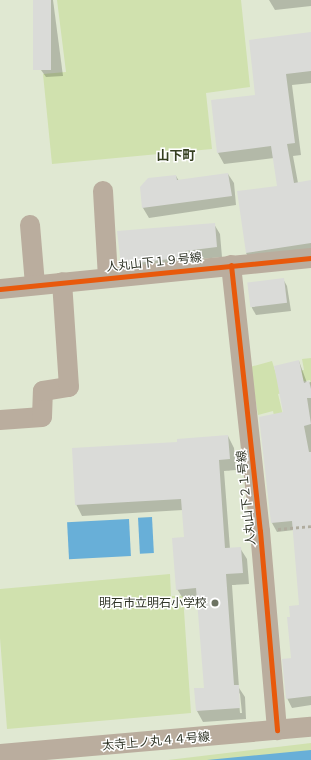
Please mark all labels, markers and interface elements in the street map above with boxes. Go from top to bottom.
district label: 山下町 [157,147,195,163]
street label: 人丸山下１９号線 [106,250,202,274]
street label: 人丸山下２１号線 [234,450,258,546]
place label: 明石市立明石小学校 [99,596,207,610]
marker: 明石市立明石小学校 [210,598,220,608]
street label: 太寺上ノ丸４４号線 [102,729,210,753]

